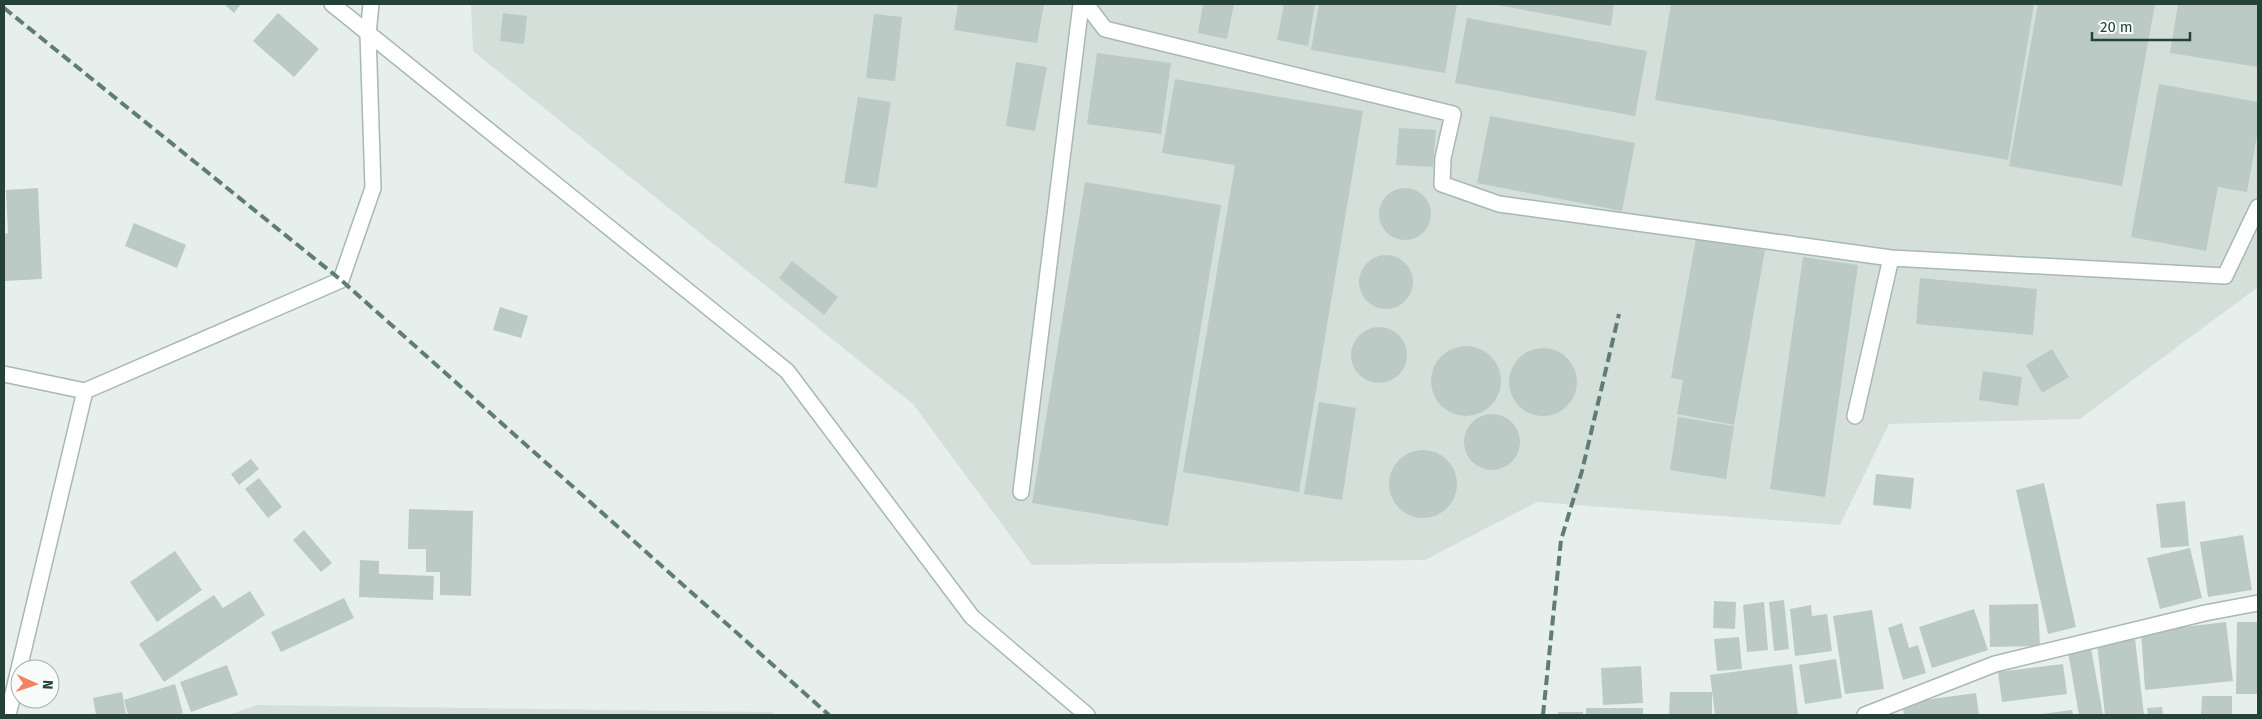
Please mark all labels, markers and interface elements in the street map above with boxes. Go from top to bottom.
scale bar [2092,10,2190,42]
text: 20 m [2100,18,2133,36]
north arrow [10,659,60,709]
text: N [39,680,56,690]

